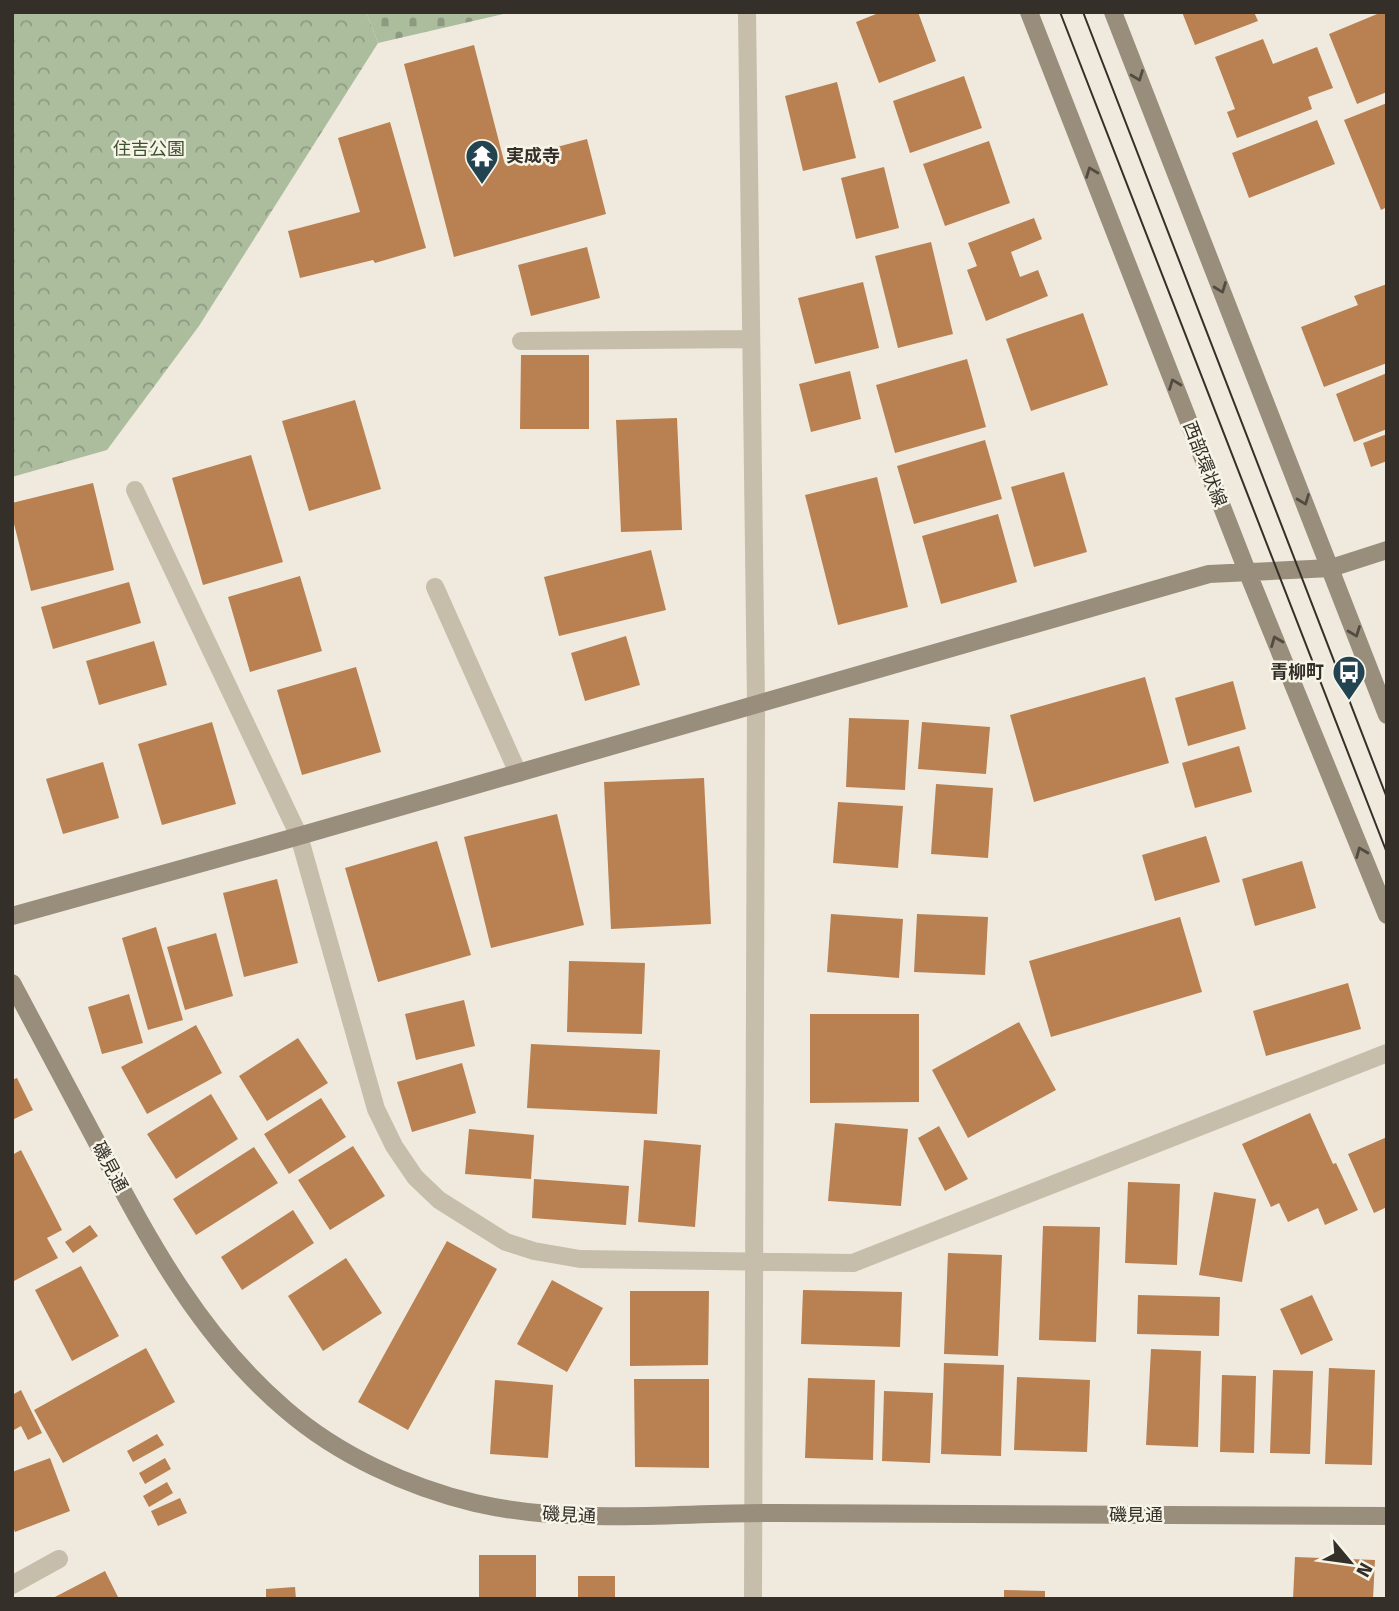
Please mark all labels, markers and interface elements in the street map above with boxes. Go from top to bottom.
one-way arrow [1130,69,1144,81]
temple icon: 実成寺 [463,137,501,186]
park label: 住吉公園 [113,138,185,160]
place label: 実成寺 [506,145,560,167]
one-way arrow [1086,166,1100,178]
one-way arrow [1213,281,1227,293]
one-way arrow [1168,378,1182,390]
street label: 西部環状線 [1179,418,1231,510]
one-way arrow [1296,493,1310,505]
one-way arrow [1347,625,1361,638]
one-way arrow [1270,635,1284,647]
bus stop icon: 青柳町 [1330,653,1368,702]
place label: 青柳町 [1270,661,1324,683]
one-way arrow [1356,846,1370,858]
street label: 磯見通 [88,1138,132,1196]
street label: 磯見通 [541,1503,597,1527]
street label: 磯見通 [1109,1504,1163,1526]
north arrow [1315,1527,1385,1597]
text: N [1351,1559,1378,1581]

